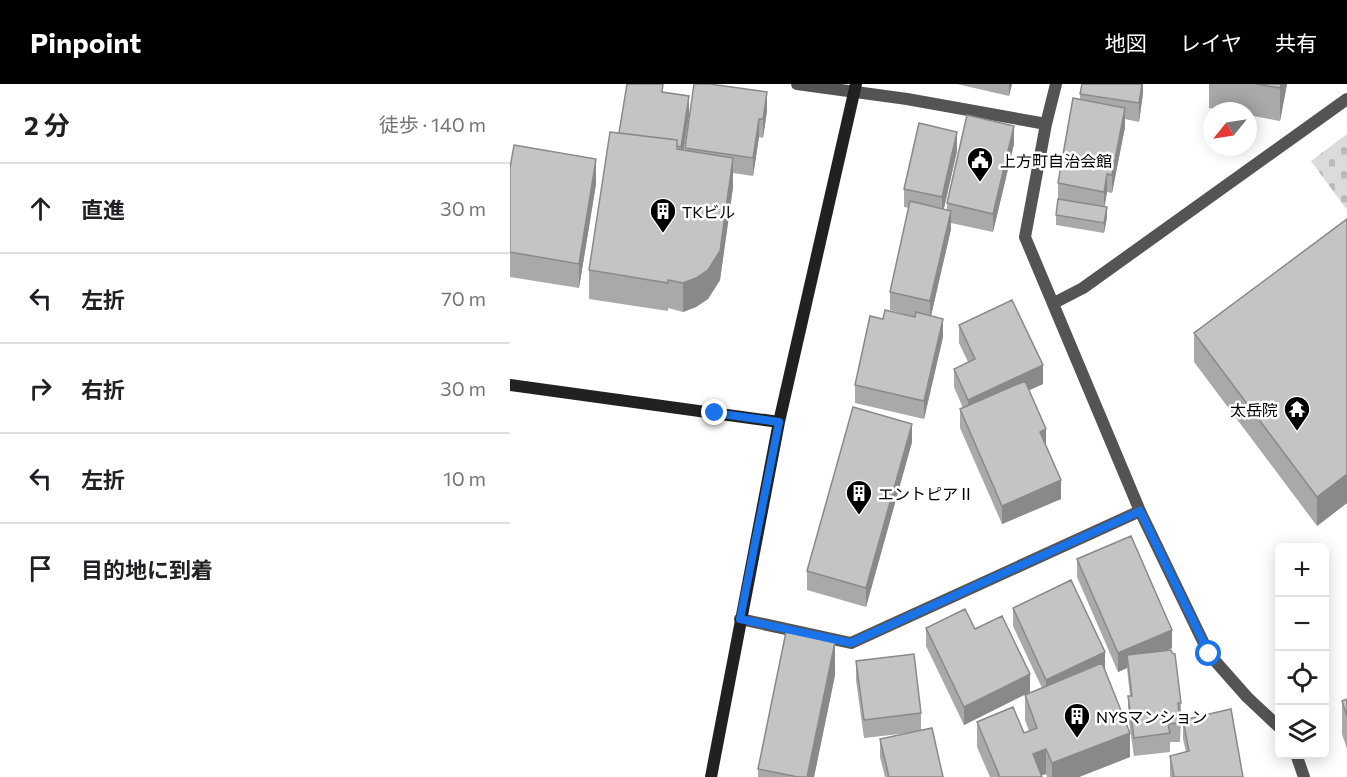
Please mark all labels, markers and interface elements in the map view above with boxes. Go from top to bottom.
text: Pinpoint [30,25,141,59]
text: 地図 [1105,30,1147,55]
text: レイヤ [1180,30,1242,55]
text: 共有 [1275,30,1317,55]
north arrow [1203,102,1257,156]
text: 2 分 [24,109,70,140]
text: 徒歩 · 140 m [379,112,486,136]
public building icon: 上方町自治会館 [965,145,995,183]
place label: 上方町自治会館 [1000,151,1112,170]
icon: ahead [24,192,57,225]
text: 直進 [81,196,125,223]
text: 30 m [440,196,486,220]
building icon: TKビル [648,196,678,234]
place label: TKビル [682,202,735,221]
icon: left [24,282,57,315]
text: 左折 [81,286,125,313]
text: 70 m [441,286,486,310]
icon: right [24,372,57,405]
text: 右折 [81,376,125,403]
text: 30 m [440,376,486,400]
temple icon: 太岳院 [1282,394,1312,432]
route end [701,399,727,425]
place label: 太岳院 [1230,400,1278,419]
icon: left [24,462,57,495]
text: 左折 [81,466,125,493]
text: 10 m [443,466,486,490]
building icon: エントピアⅡ [844,478,874,516]
place label: エントピアⅡ [878,484,974,503]
map controls [1275,543,1329,759]
button: + [1275,543,1329,597]
icon: arrive [24,552,57,585]
text: 目的地に到着 [81,556,213,583]
button: − [1275,597,1329,651]
route start [1195,640,1221,666]
button: locate [1275,651,1329,705]
building icon: NYSマンション [1062,701,1092,739]
button: layers [1275,705,1329,759]
place label: NYSマンション [1096,707,1208,726]

